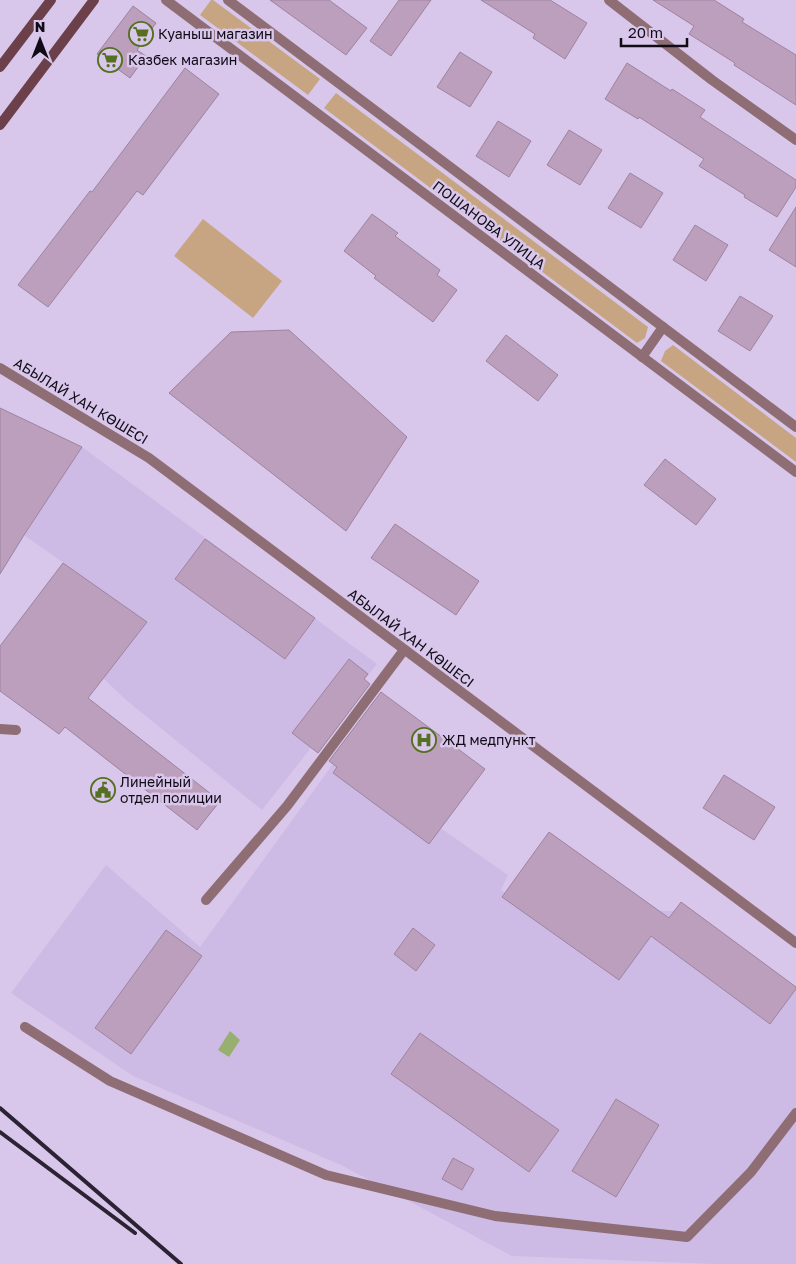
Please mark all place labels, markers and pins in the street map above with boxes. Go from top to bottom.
supermarket icon: Куаныш магазин [128,21,154,47]
place label: Куаныш магазин [158,25,273,42]
supermarket icon: Казбек магазин [97,47,123,73]
place label: Казбек магазин [128,51,237,68]
hospital icon: ЖД медпункт [411,727,437,753]
place label: ЖД медпункт [442,731,536,748]
place label: Линейный отдел полиции [120,773,222,806]
public building icon: Линейный отдел полиции [90,777,116,803]

